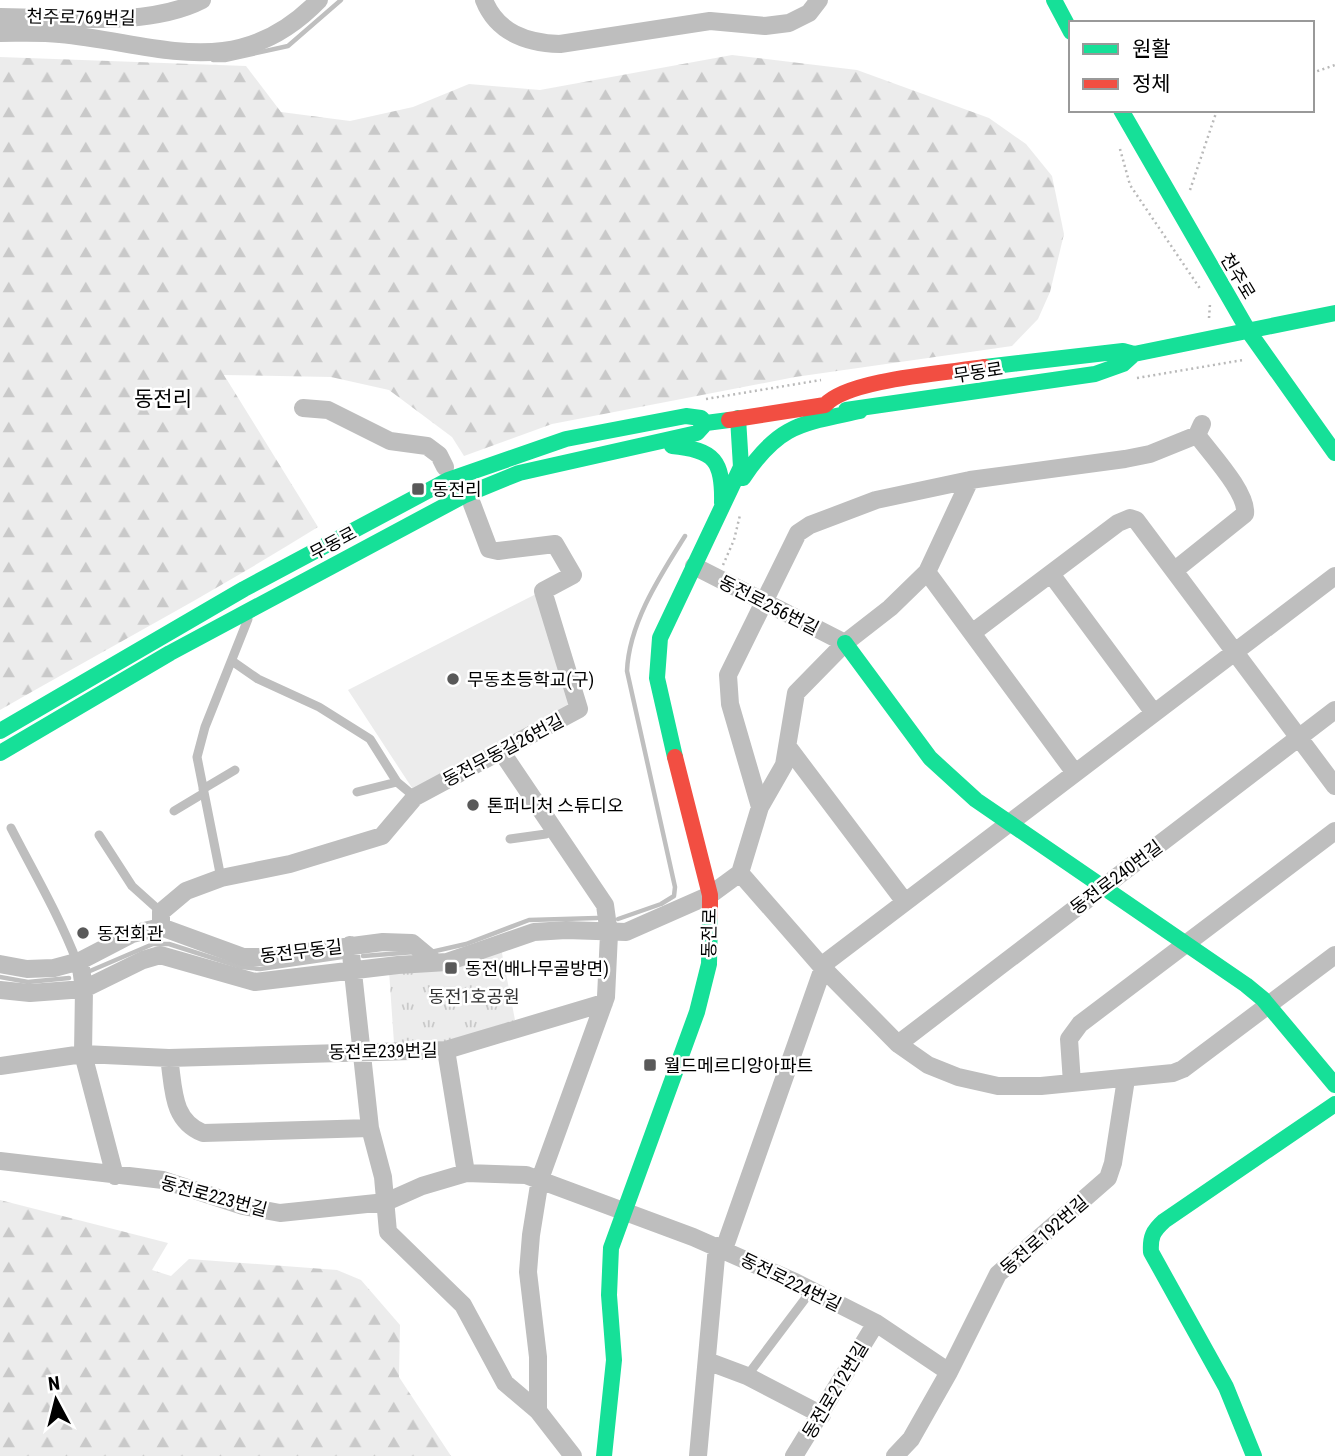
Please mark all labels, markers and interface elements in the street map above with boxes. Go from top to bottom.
street label: 천주로769번길 [26,6,136,28]
legend [1069,21,1314,112]
text: 원활 [1132,37,1171,61]
text: 정체 [1132,72,1171,96]
street label: 천주로 [1216,249,1260,303]
street label: 무동로 [952,358,1004,386]
district label: 동전리 [134,387,192,411]
place label: 동전리 [432,479,482,500]
marker: 동전리 [410,481,426,497]
street label: 무동로 [306,522,360,564]
street label: 동전로256번길 [715,571,823,639]
place label: 무동초등학교(구) [467,669,594,691]
marker: 무동초등학교(구) [445,671,461,687]
street label: 동전무동길26번길 [439,709,567,791]
place label: 톤퍼니처 스튜디오 [487,795,624,816]
marker: 톤퍼니처 스튜디오 [465,797,481,813]
street label: 동전로240번길 [1066,836,1166,918]
street label: 동전로 [698,908,720,958]
place label: 동전회관 [97,923,164,944]
marker: 동전회관 [75,925,91,941]
street label: 동전무동길 [259,936,343,966]
place label: 동전(배나무골방면) [465,958,609,980]
marker: 동전(배나무골방면) [443,960,459,976]
park label: 동전1호공원 [428,986,520,1007]
street label: 동전로239번길 [328,1040,438,1062]
place label: 월드메르디앙아파트 [664,1055,813,1076]
marker: 월드메르디앙아파트 [642,1057,658,1073]
street label: 동전로223번길 [158,1172,270,1220]
street label: 동전로192번길 [996,1191,1092,1279]
street label: 동전로224번길 [737,1249,845,1315]
street label: 동전로212번길 [798,1338,872,1442]
north arrow [21,1365,91,1435]
text: N [47,1371,61,1396]

